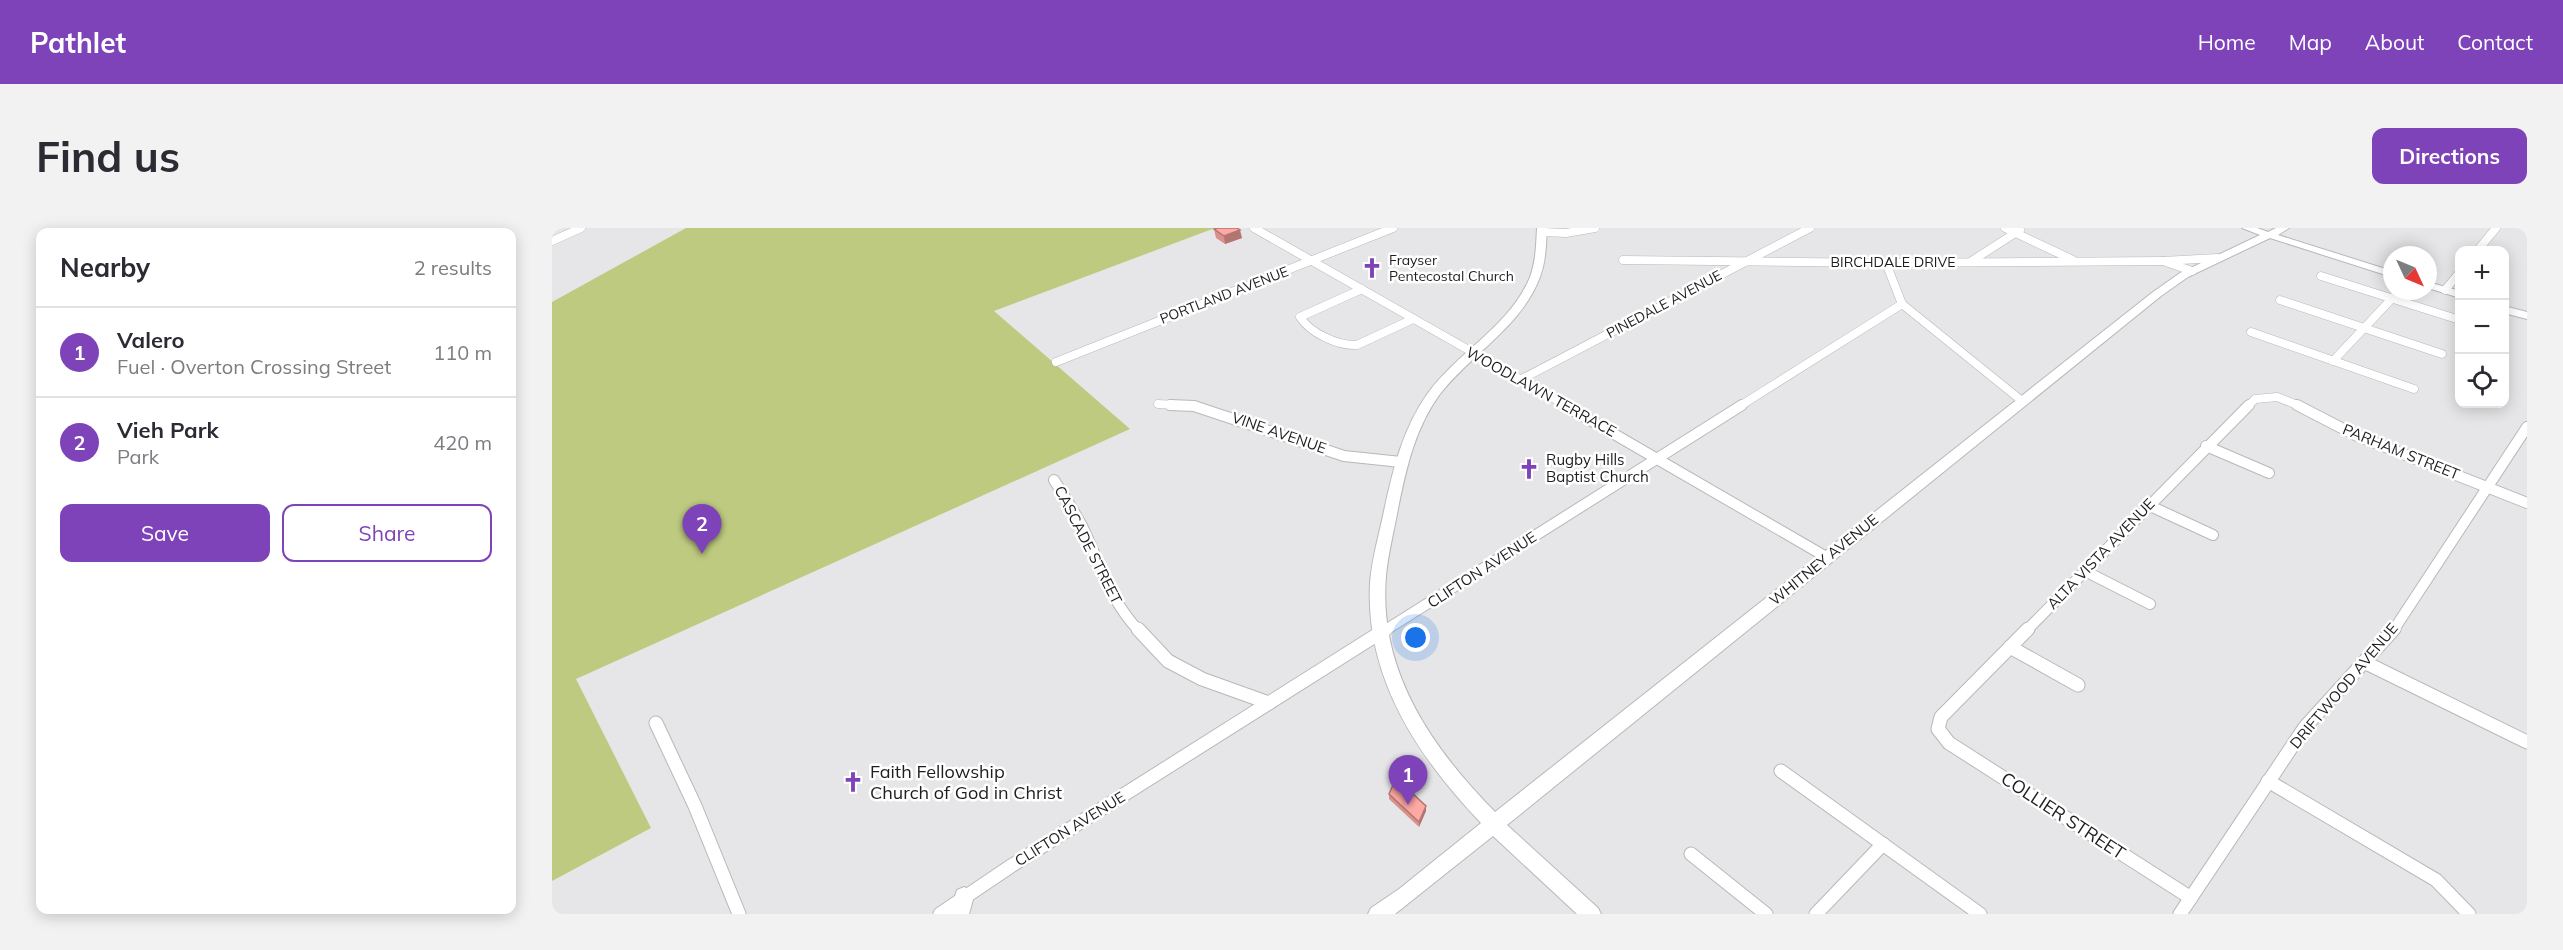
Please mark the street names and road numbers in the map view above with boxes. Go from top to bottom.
street label: BIRCHDALE DRIVE [1831,253,1955,271]
street label: PORTLAND AVENUE [1157,262,1291,328]
street label: PINEDALE AVENUE [1603,266,1725,342]
street label: WOODLAWN TERRACE [1463,342,1620,441]
street label: VINE AVENUE [1229,407,1329,458]
street label: PARHAM STREET [2340,419,2462,484]
street label: CASCADE STREET [1050,482,1126,607]
street label: ALTA VISTA AVENUE [2043,494,2159,613]
street label: WHITNEY AVENUE [1765,510,1882,609]
street label: CLIFTON AVENUE [1424,527,1540,612]
street label: DRIFTWOOD AVENUE [2285,619,2402,752]
street label: COLLIER STREET [1997,767,2130,864]
street label: CLIFTON AVENUE [1011,787,1128,870]

